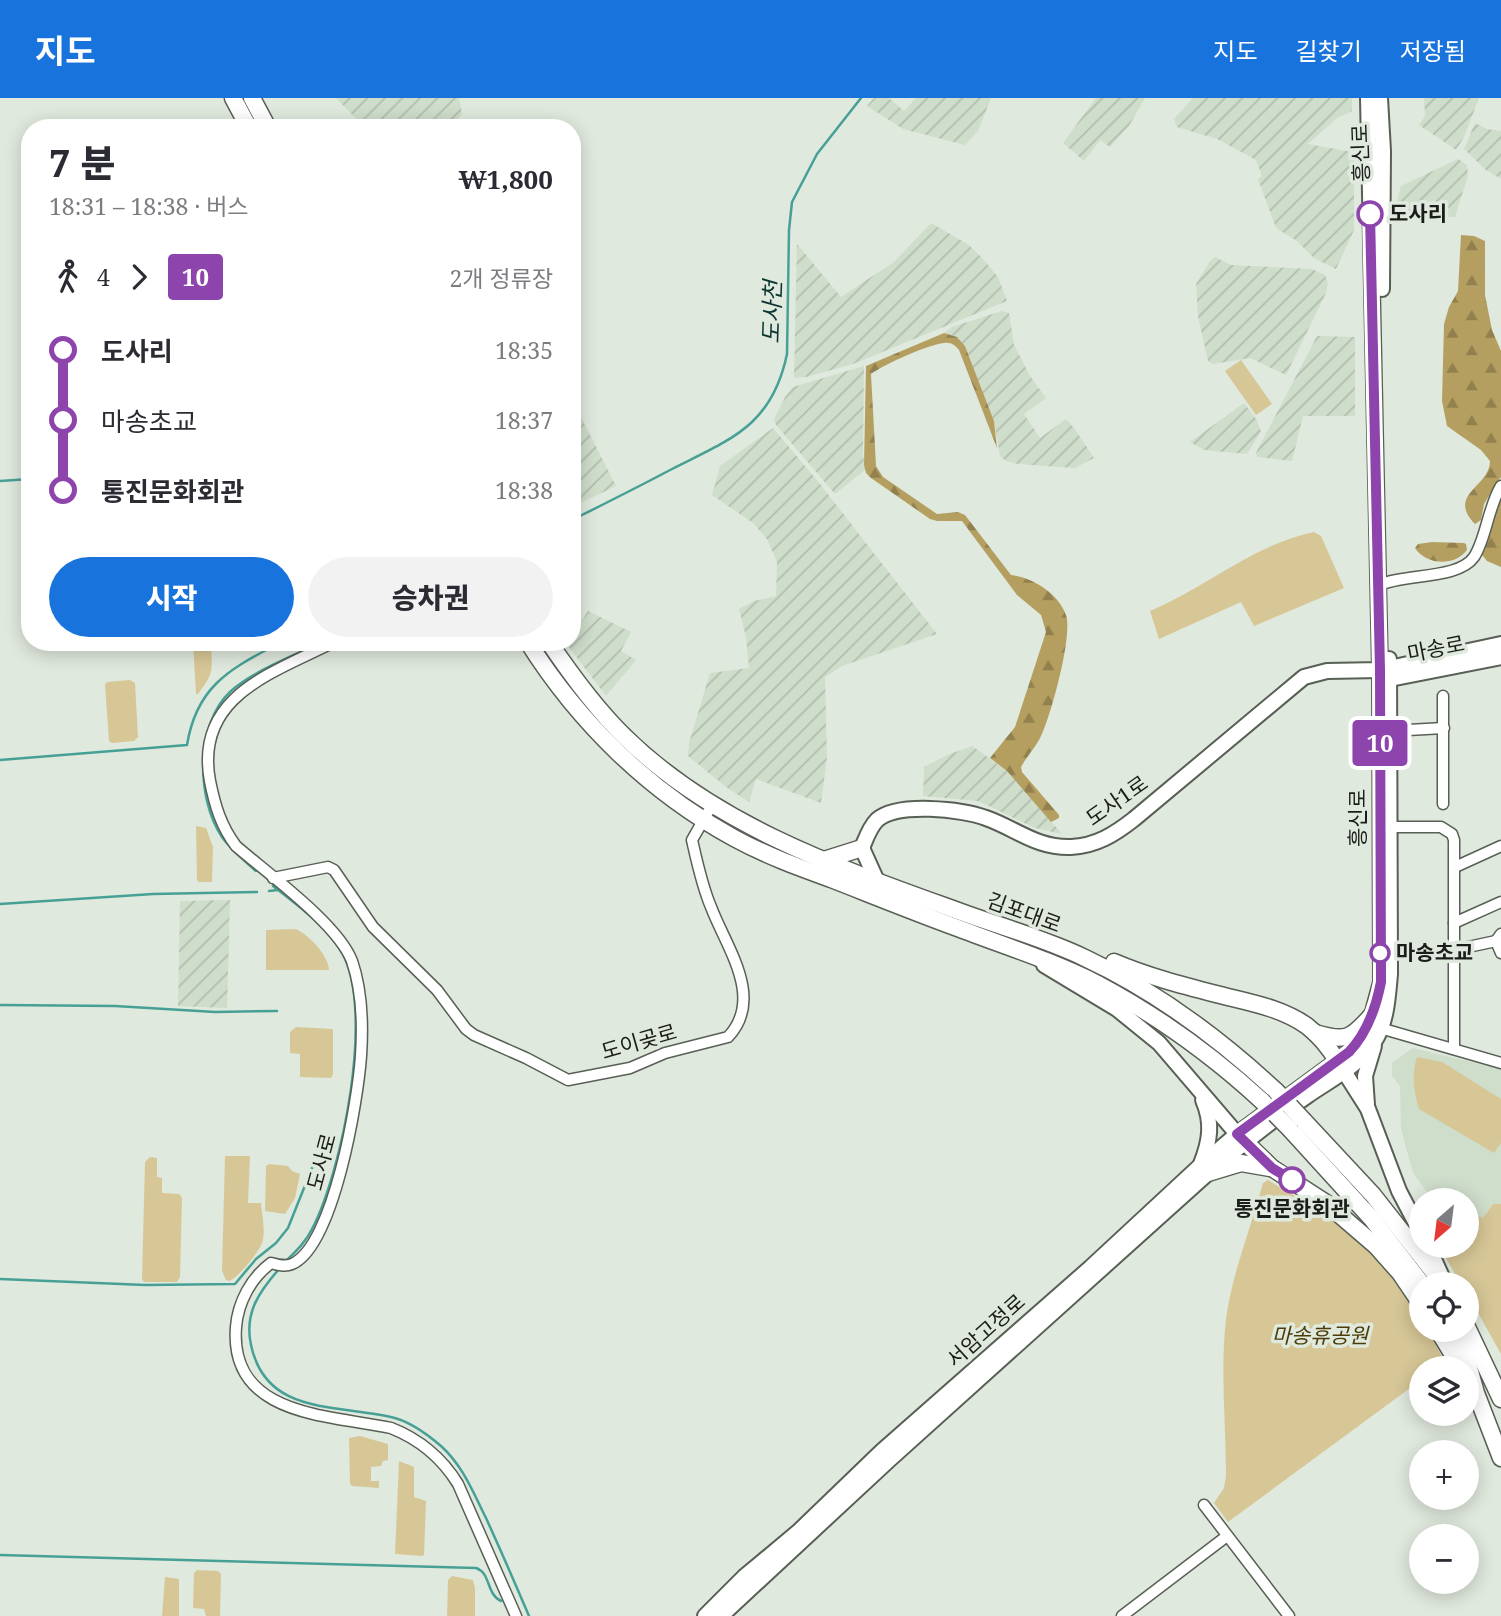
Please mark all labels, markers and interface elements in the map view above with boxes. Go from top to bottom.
text: 지도 [35,28,96,73]
text: 지도 [1213,34,1258,67]
text: 길찾기 [1296,34,1362,67]
text: 저장됨 [1400,34,1466,67]
street label: 흥신로 [1345,124,1375,182]
text: 7 분 [49,136,115,188]
text: ₩1,800 [459,161,553,197]
text: 18:31 – 18:38 · 버스 [49,190,249,222]
place label: 도사리 [1389,199,1447,227]
marker: 도사리 [1357,201,1383,227]
icon: walk [49,258,87,296]
icon: forward [120,258,158,296]
text: 10 [182,260,209,293]
text: 4 [97,261,110,293]
text: 2개 정류장 [450,262,553,294]
water label: 도사천 [754,277,788,344]
text: 도사리 [101,333,173,369]
text: 18:35 [495,334,553,366]
text: 마송초교 [101,403,197,439]
text: 18:37 [495,404,553,436]
text: 통진문화회관 [101,473,245,509]
text: 18:38 [495,474,553,506]
button: 시작 [49,557,294,637]
button: 승차권 [308,557,553,637]
street label: 마송로 [1405,629,1467,667]
line badge: 10 [1348,720,1412,766]
text: 10 [1366,726,1394,759]
street label: 도사1로 [1080,769,1153,832]
street label: 흥신로 [1343,789,1371,847]
street label: 김포대로 [983,886,1065,938]
place label: 마송초교 [1396,938,1473,966]
marker: 마송초교 [1370,943,1390,963]
street label: 도이곶로 [598,1017,680,1065]
street label: 도사로 [300,1130,342,1193]
marker: 통진문화회관 [1279,1167,1305,1193]
north arrow [1409,1188,1479,1258]
map controls [1409,1188,1479,1594]
place label: 통진문화회관 [1234,1194,1350,1222]
button: locate [1409,1272,1479,1342]
street label: 서암고정로 [940,1288,1031,1373]
park label: 마송휴공원 [1272,1321,1370,1349]
button: layers [1409,1356,1479,1426]
button: + [1409,1440,1479,1510]
button: − [1409,1524,1479,1594]

